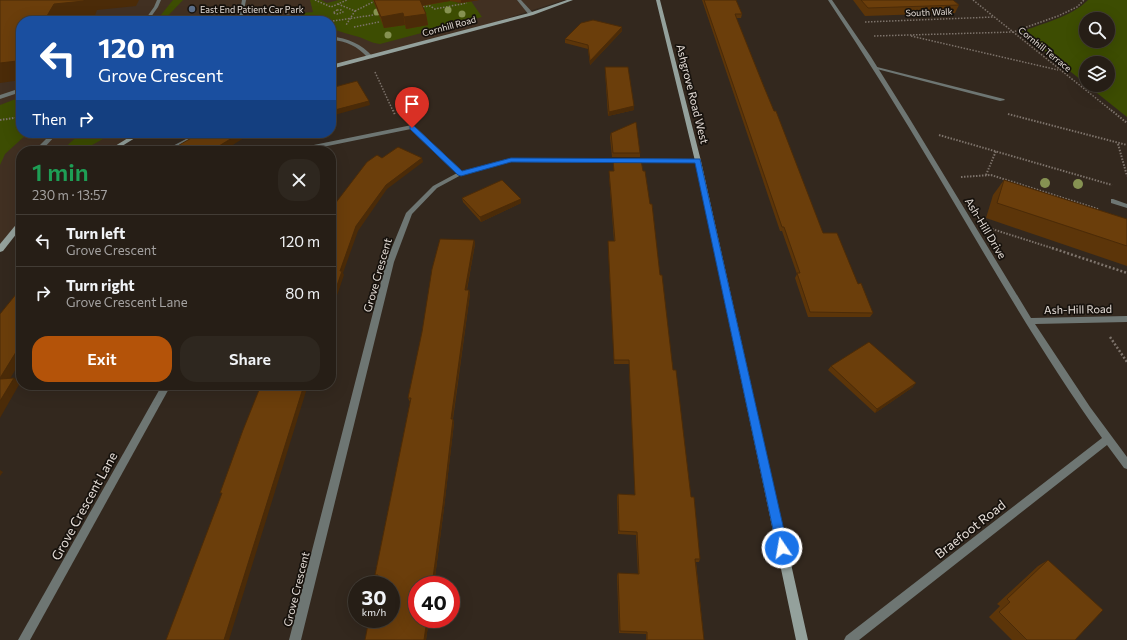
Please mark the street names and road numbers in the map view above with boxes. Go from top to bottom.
street label: South Walk [905,6,953,18]
street label: Cornhill Road [421,14,477,38]
street label: Cornhill Terrace [1016,24,1074,74]
street label: Ashgrove Road West [674,43,712,146]
street label: Ash-Hill Drive [963,195,1009,261]
street label: Grove Crescent [360,236,394,314]
street label: Ash-Hill Road [1044,302,1112,316]
street label: Grove Crescent Lane [48,449,121,563]
street label: Braefoot Road [931,496,1009,562]
street label: Grove Crescent [280,550,312,628]

